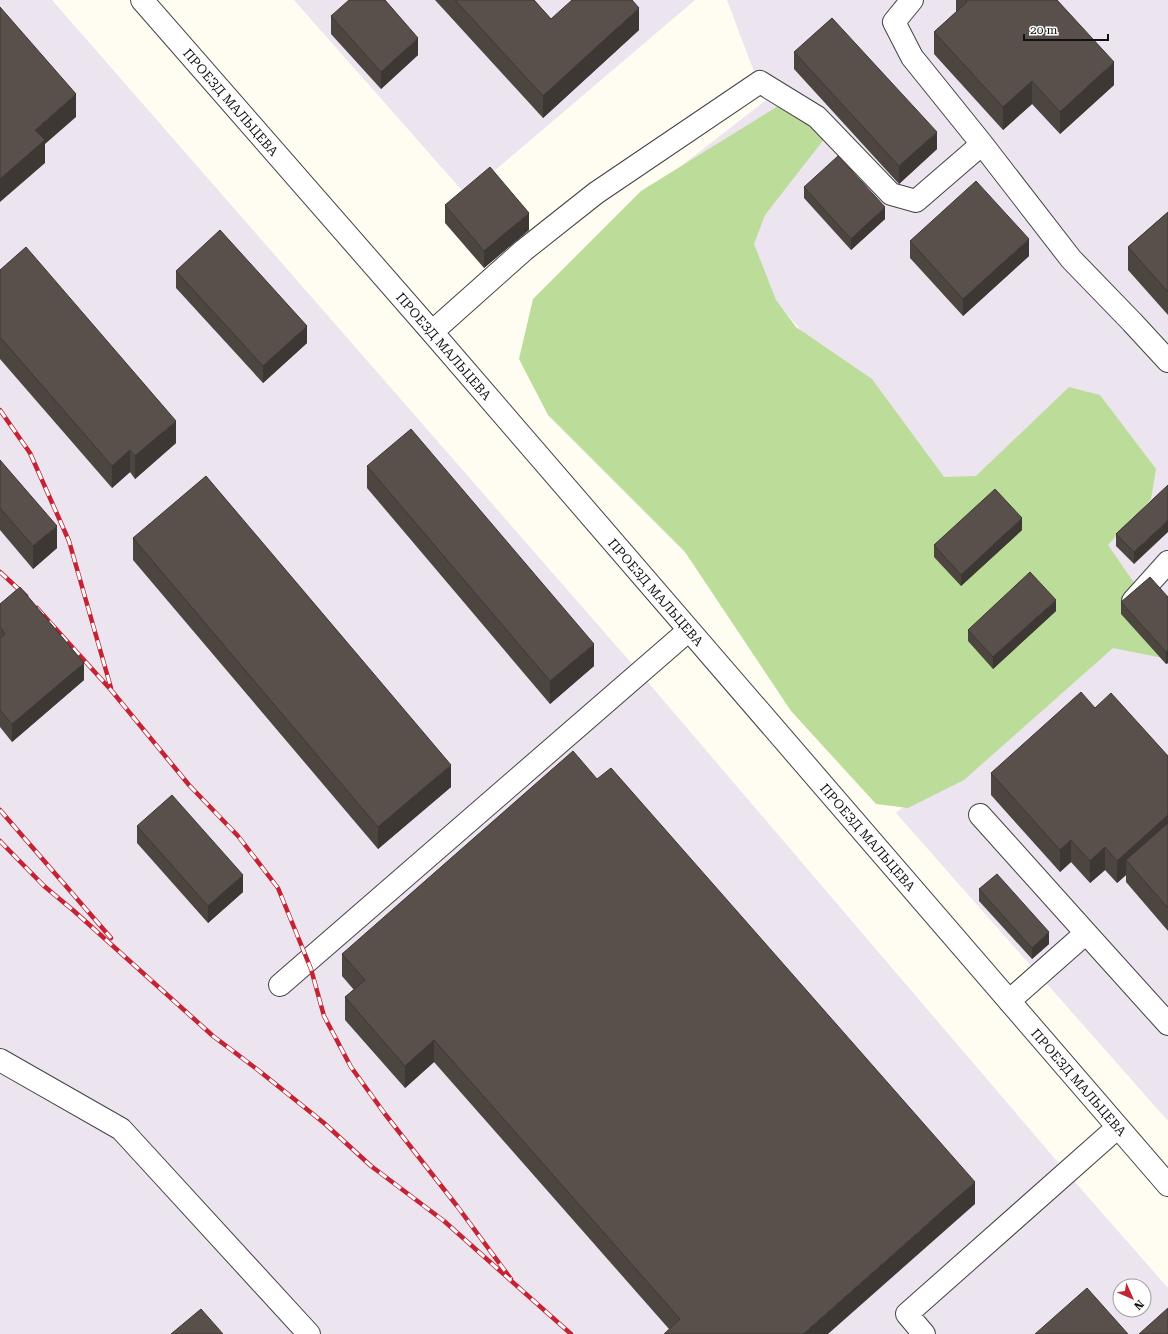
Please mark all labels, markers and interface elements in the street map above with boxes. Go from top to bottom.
scale bar [1024,16,1108,42]
text: 20 m [1030,23,1057,37]
street label: ПРОЕЗД МАЛЬЦЕВА [180,46,281,159]
street label: ПРОЕЗД МАЛЬЦЕВА [393,290,494,403]
street label: ПРОЕЗД МАЛЬЦЕВА [605,536,706,649]
street label: ПРОЕЗД МАЛЬЦЕВА [817,781,918,894]
street label: ПРОЕЗД МАЛЬЦЕВА [1028,1026,1129,1139]
north arrow [1112,1278,1152,1318]
text: N [1131,1297,1146,1313]

